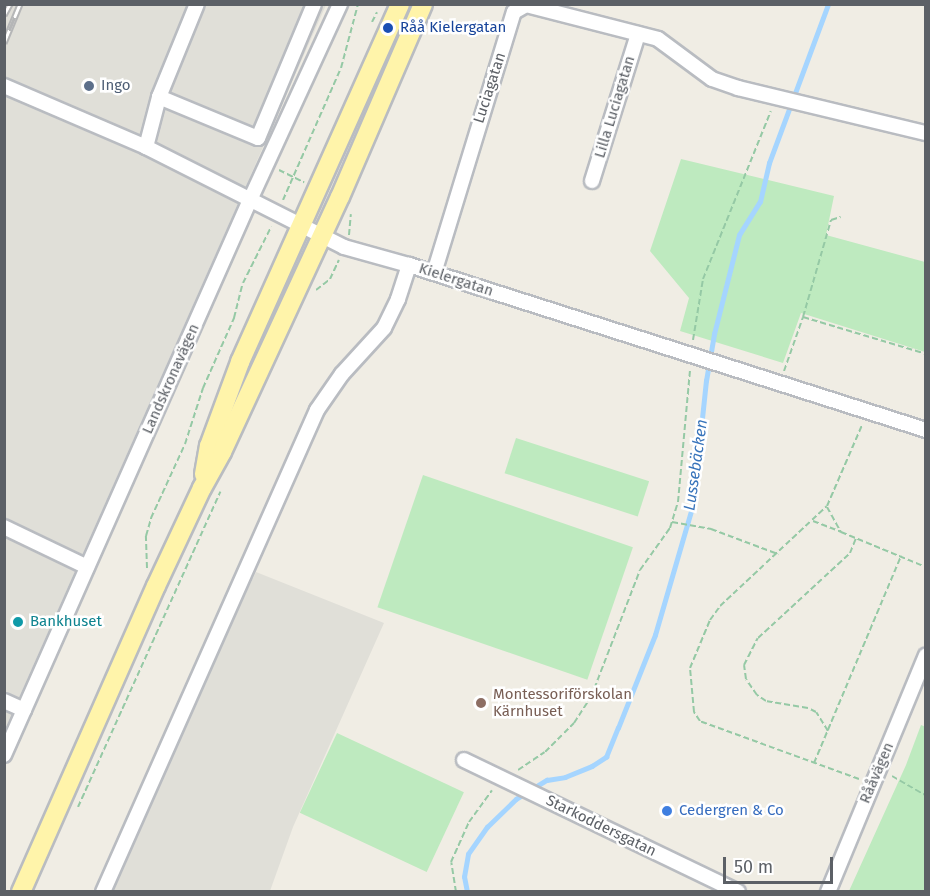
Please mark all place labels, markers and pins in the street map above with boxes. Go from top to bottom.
place label: Råå Kielergatan [400,19,506,37]
marker: Råå Kielergatan [381,21,395,35]
place label: Ingo [101,77,131,95]
marker: Ingo [82,79,96,93]
place label: Bankhuset [30,613,102,631]
marker: Bankhuset [11,615,25,629]
place label: Montessoriförskolan Kärnhuset [493,685,632,720]
marker: Montessoriförskolan Kärnhuset [474,696,488,710]
place label: Cedergren & Co [679,802,784,820]
marker: Cedergren & Co [660,804,674,818]

